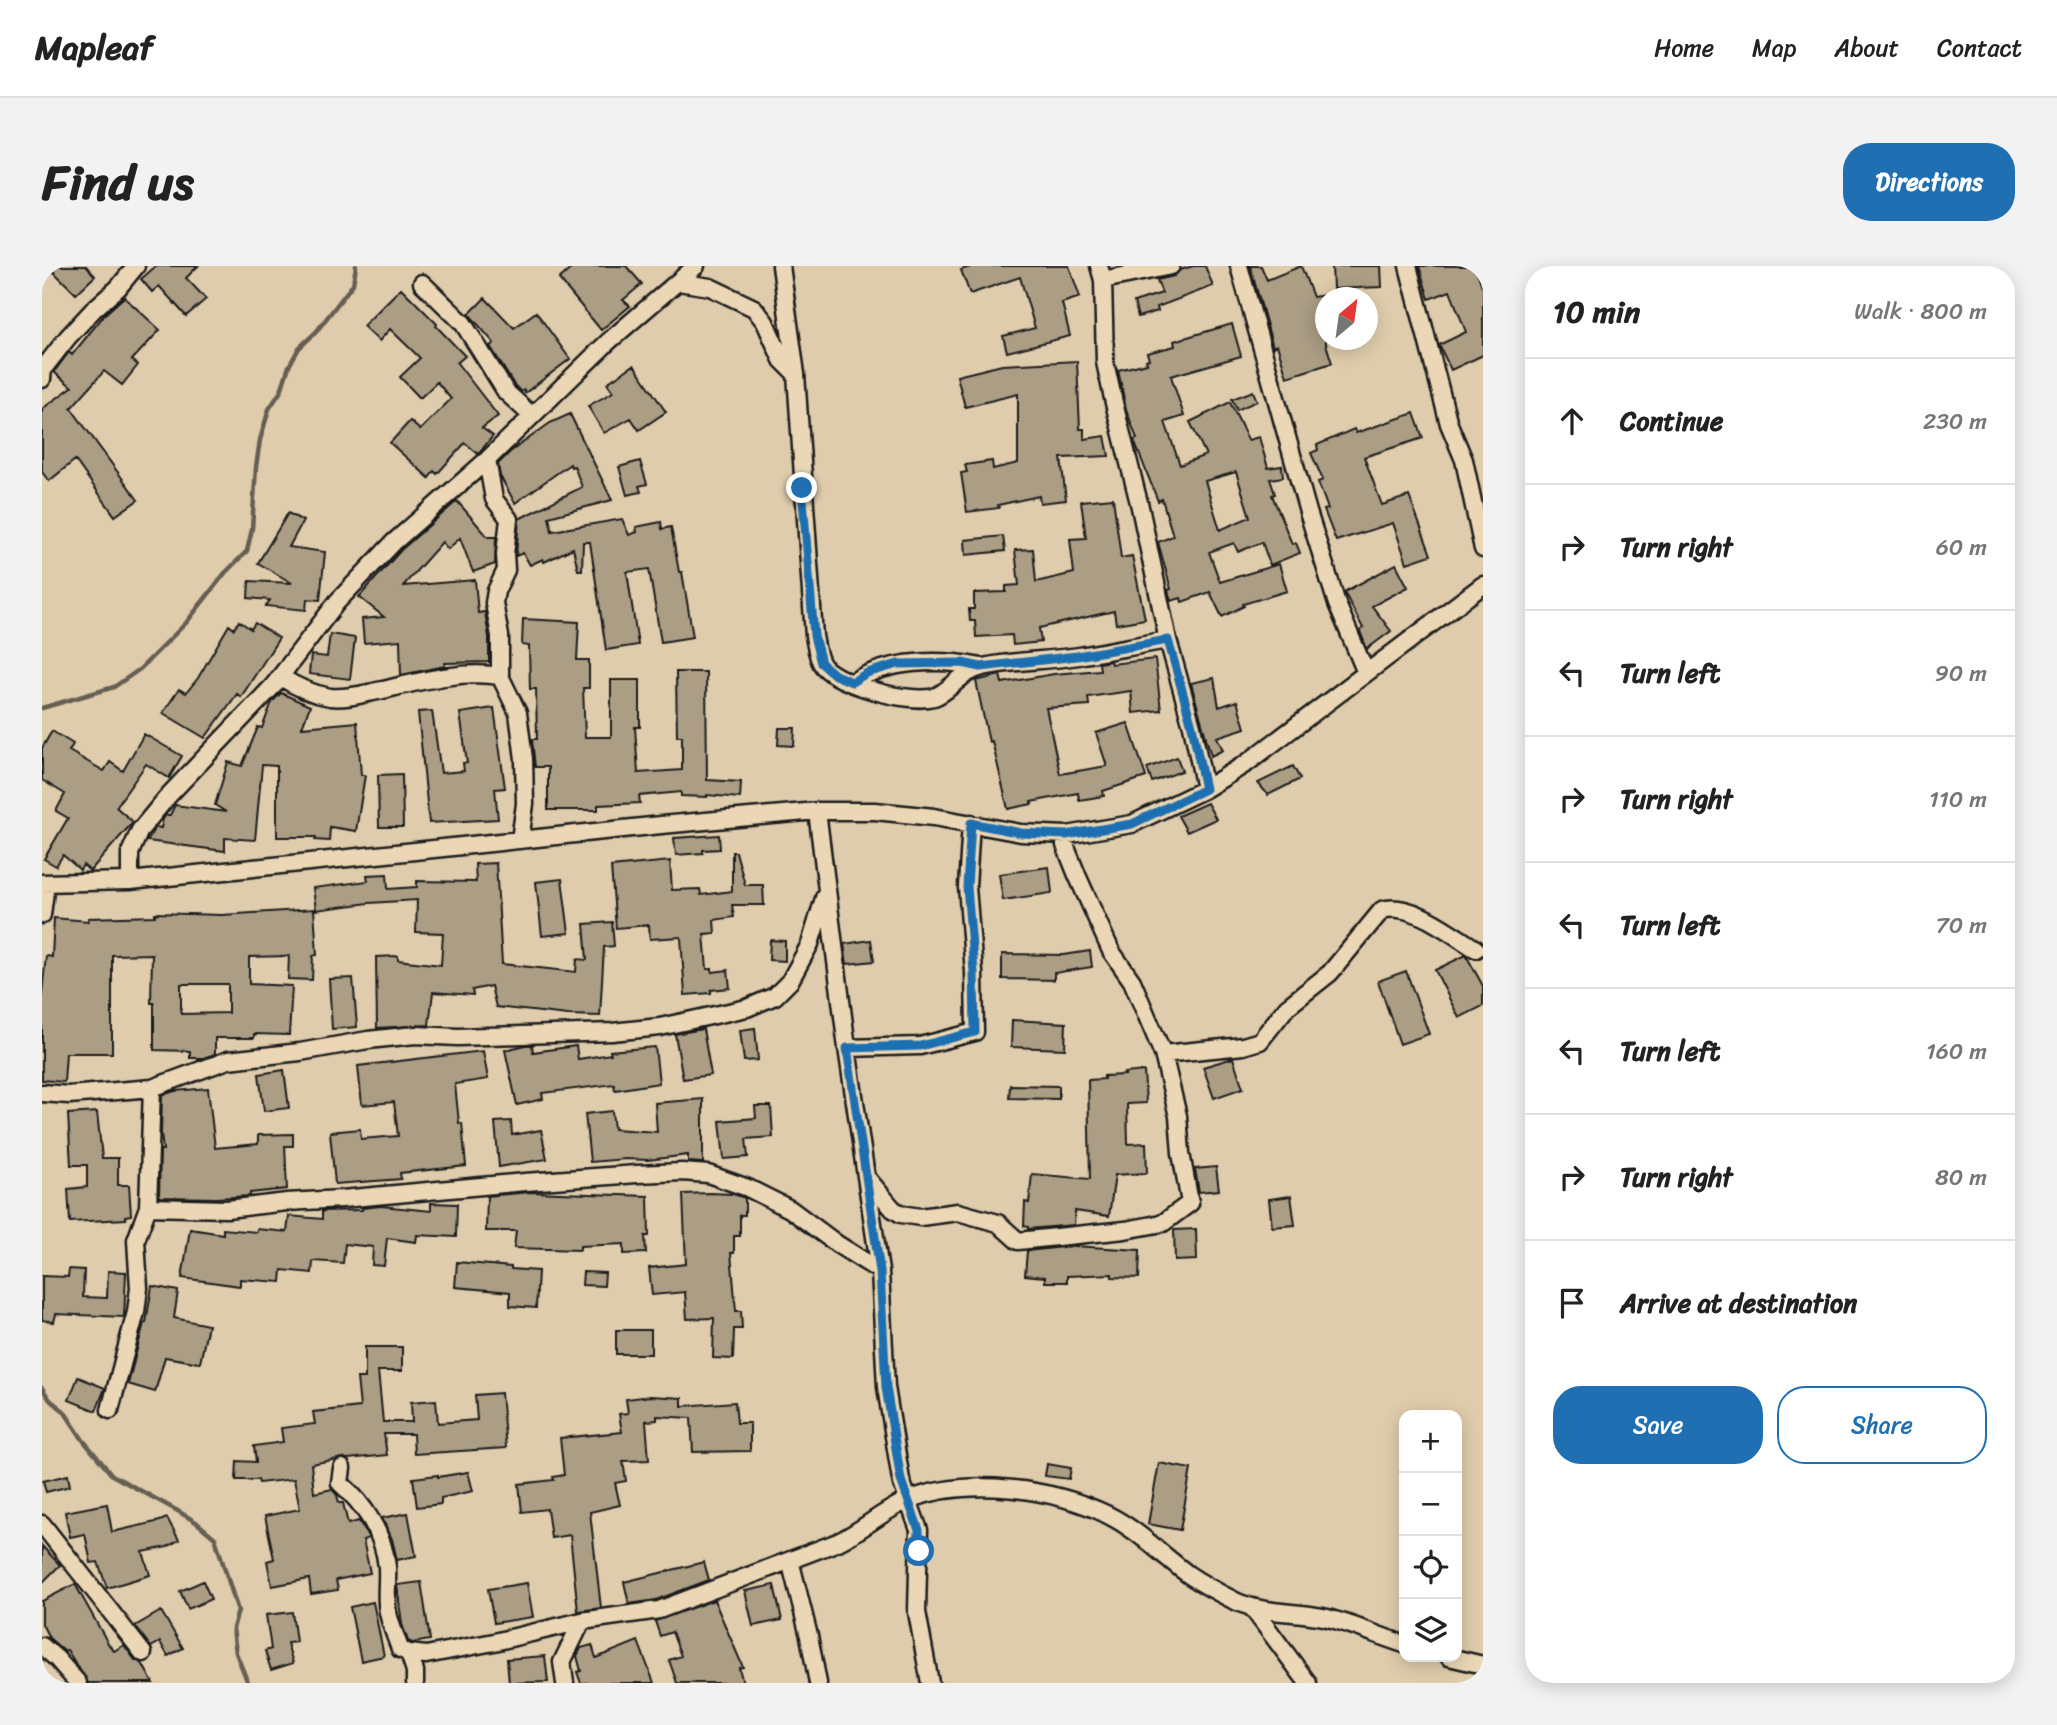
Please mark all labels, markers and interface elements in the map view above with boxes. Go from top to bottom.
text: Mapleaf [35,19,153,77]
text: Home [1654,27,1714,69]
text: Map [1752,27,1796,69]
text: About [1834,27,1899,69]
text: Contact [1937,27,2022,69]
text: Find us [42,139,194,226]
button: Directions [1843,143,2015,221]
text: 10 min [1553,285,1640,339]
north arrow [1315,287,1378,350]
text: Walk · 800 m [1854,291,1987,332]
text: Continue [1620,398,1723,444]
text: 230 m [1923,401,1987,442]
icon: ahead [1553,402,1591,440]
route end [786,472,817,503]
text: Turn right [1620,524,1733,570]
text: 60 m [1936,527,1987,568]
icon: right [1553,528,1591,566]
text: Turn left [1620,650,1720,696]
text: 90 m [1935,653,1987,694]
icon: left [1553,654,1591,692]
text: Turn right [1620,776,1733,822]
text: 110 m [1929,779,1987,820]
icon: right [1553,780,1591,818]
text: Turn left [1620,902,1720,948]
text: 70 m [1936,905,1987,946]
icon: left [1553,906,1591,944]
text: Turn left [1620,1028,1720,1074]
text: 160 m [1926,1031,1987,1072]
icon: left [1553,1032,1591,1070]
text: Turn right [1620,1154,1733,1200]
text: 80 m [1935,1157,1987,1198]
icon: right [1553,1158,1591,1196]
text: Arrive at destination [1620,1280,1857,1326]
icon: arrive [1553,1284,1591,1322]
button: Save [1553,1386,1763,1464]
button: Share [1777,1386,1987,1464]
map controls [1399,1410,1462,1662]
button: + [1399,1410,1462,1473]
button: − [1399,1473,1462,1536]
route start [903,1535,934,1566]
button: locate [1399,1536,1462,1599]
button: layers [1399,1599,1462,1662]

